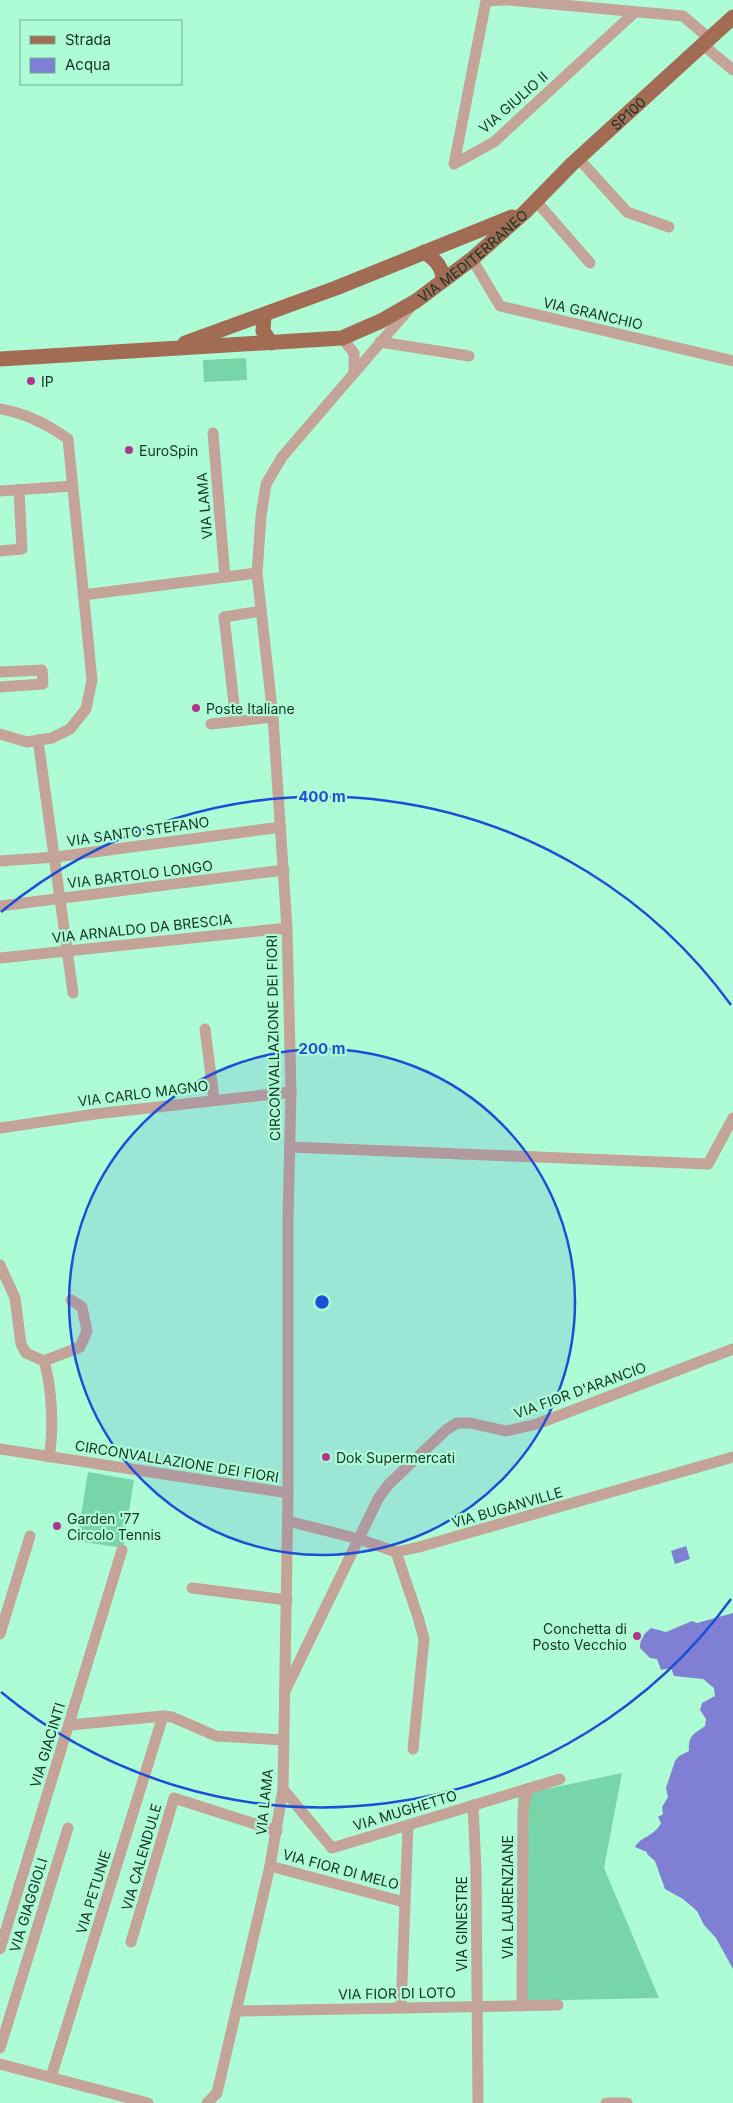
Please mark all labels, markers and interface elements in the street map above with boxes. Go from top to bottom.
legend [20,20,182,85]
text: Strada [65,30,111,49]
text: Acqua [65,55,110,74]
street label: VIA GIULIO II [475,68,551,136]
street label: SP100 [607,93,649,133]
street label: VIA MEDITERRANEO [414,206,531,305]
street label: VIA GRANCHIO [542,293,644,333]
place label: IP [41,373,54,390]
marker: IP [25,375,37,387]
place label: EuroSpin [139,442,198,459]
marker: EuroSpin [123,444,135,456]
street label: VIA LAMA [193,472,215,540]
place label: Poste Italiane [206,700,295,717]
marker: Poste Italiane [190,702,202,714]
text: 400 m [298,787,346,806]
street label: VIA SANTO STEFANO [66,813,210,849]
street label: VIA BARTOLO LONGO [66,857,214,891]
street label: VIA ARNALDO DA BRESCIA [51,910,233,946]
street label: CIRCONVALLAZIONE DEI FIORI [263,935,283,1141]
text: 200 m [299,1039,345,1058]
street label: VIA CARLO MAGNO [77,1077,209,1109]
centre of rings [313,1293,331,1311]
street label: VIA FIOR D'ARANCIO [512,1358,648,1422]
street label: CIRCONVALLAZIONE DEI FIORI [74,1436,280,1486]
place label: Dok Supermercati [336,1449,455,1466]
marker: Dok Supermercati [320,1451,332,1463]
street label: VIA BUGANVILLE [450,1483,564,1531]
place label: Garden '77 Circolo Tennis [67,1510,161,1543]
marker: Garden '77 Circolo Tennis [51,1520,63,1532]
place label: Conchetta di Posto Vecchio [532,1620,627,1653]
marker: Conchetta di Posto Vecchio [631,1630,643,1642]
street label: VIA GIACINTI [26,1701,68,1789]
street label: VIA LAMA [252,1768,276,1836]
street label: VIA MUGHETTO [351,1786,459,1834]
street label: VIA CALENDULE [118,1802,164,1912]
street label: VIA LAURENZIANE [499,1835,516,1959]
street label: VIA FIOR DI MELO [281,1845,401,1893]
street label: VIA PETUNIE [72,1848,114,1936]
street label: VIA GIAGGIOLI [6,1856,50,1954]
street label: VIA GINESTRE [453,1876,470,1972]
street label: VIA FIOR DI LOTO [338,1983,456,2003]

